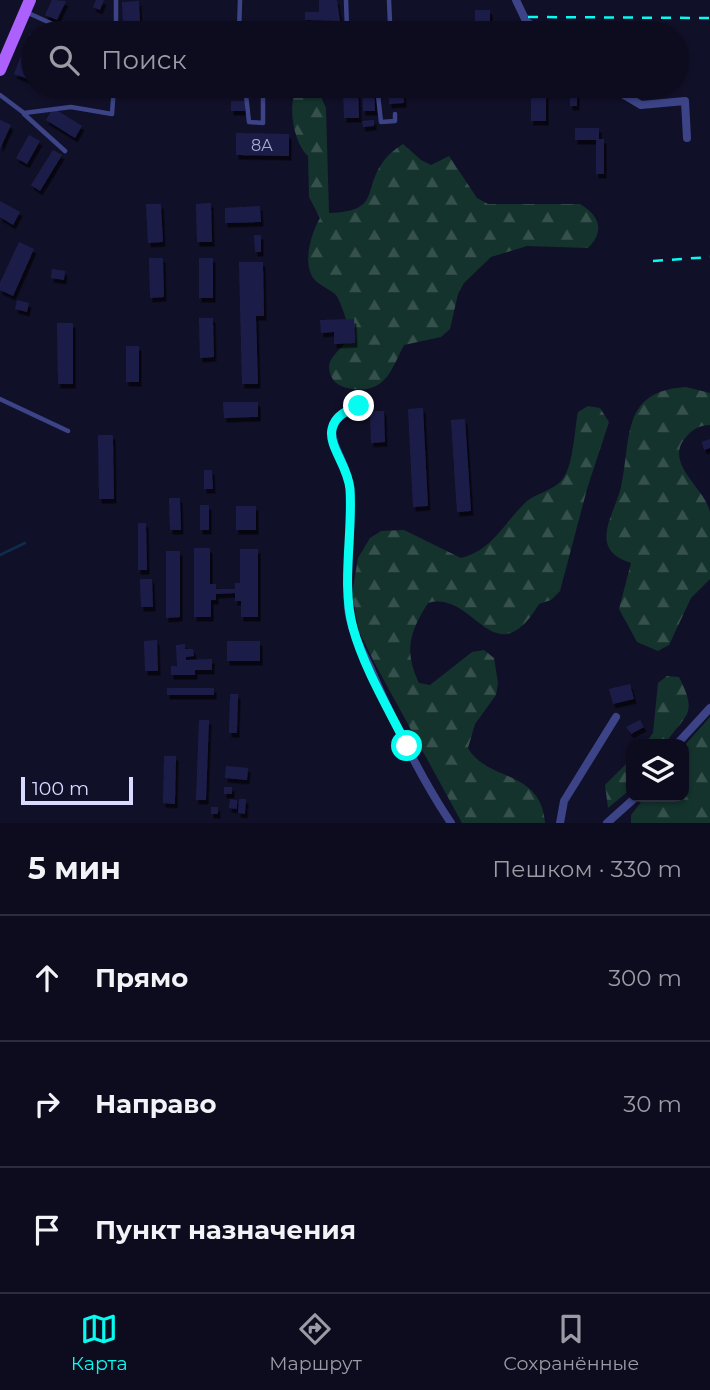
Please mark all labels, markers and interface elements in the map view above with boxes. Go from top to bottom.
search box [21,21,689,98]
icon: search [45,41,83,79]
text: Поиск [101,44,187,76]
house number: 8А [251,136,273,155]
route end [343,390,374,421]
route start [391,730,422,761]
map controls [626,739,689,802]
button: layers [626,739,689,802]
scale bar [21,774,133,806]
text: 100 m [32,777,89,800]
text: 5 мин [28,850,121,887]
text: Пешком · 330 m [492,855,682,883]
icon: ahead [28,959,66,997]
text: Прямо [95,962,188,994]
text: 300 m [608,964,682,992]
icon: right [28,1085,66,1123]
text: Направо [95,1088,216,1120]
text: 30 m [623,1090,682,1118]
icon: arrive [28,1211,66,1249]
text: Пункт назначения [95,1214,356,1246]
tab: Карта [71,1310,128,1375]
tab: Маршрут [269,1310,362,1375]
tab: Сохранённые [503,1310,639,1375]

